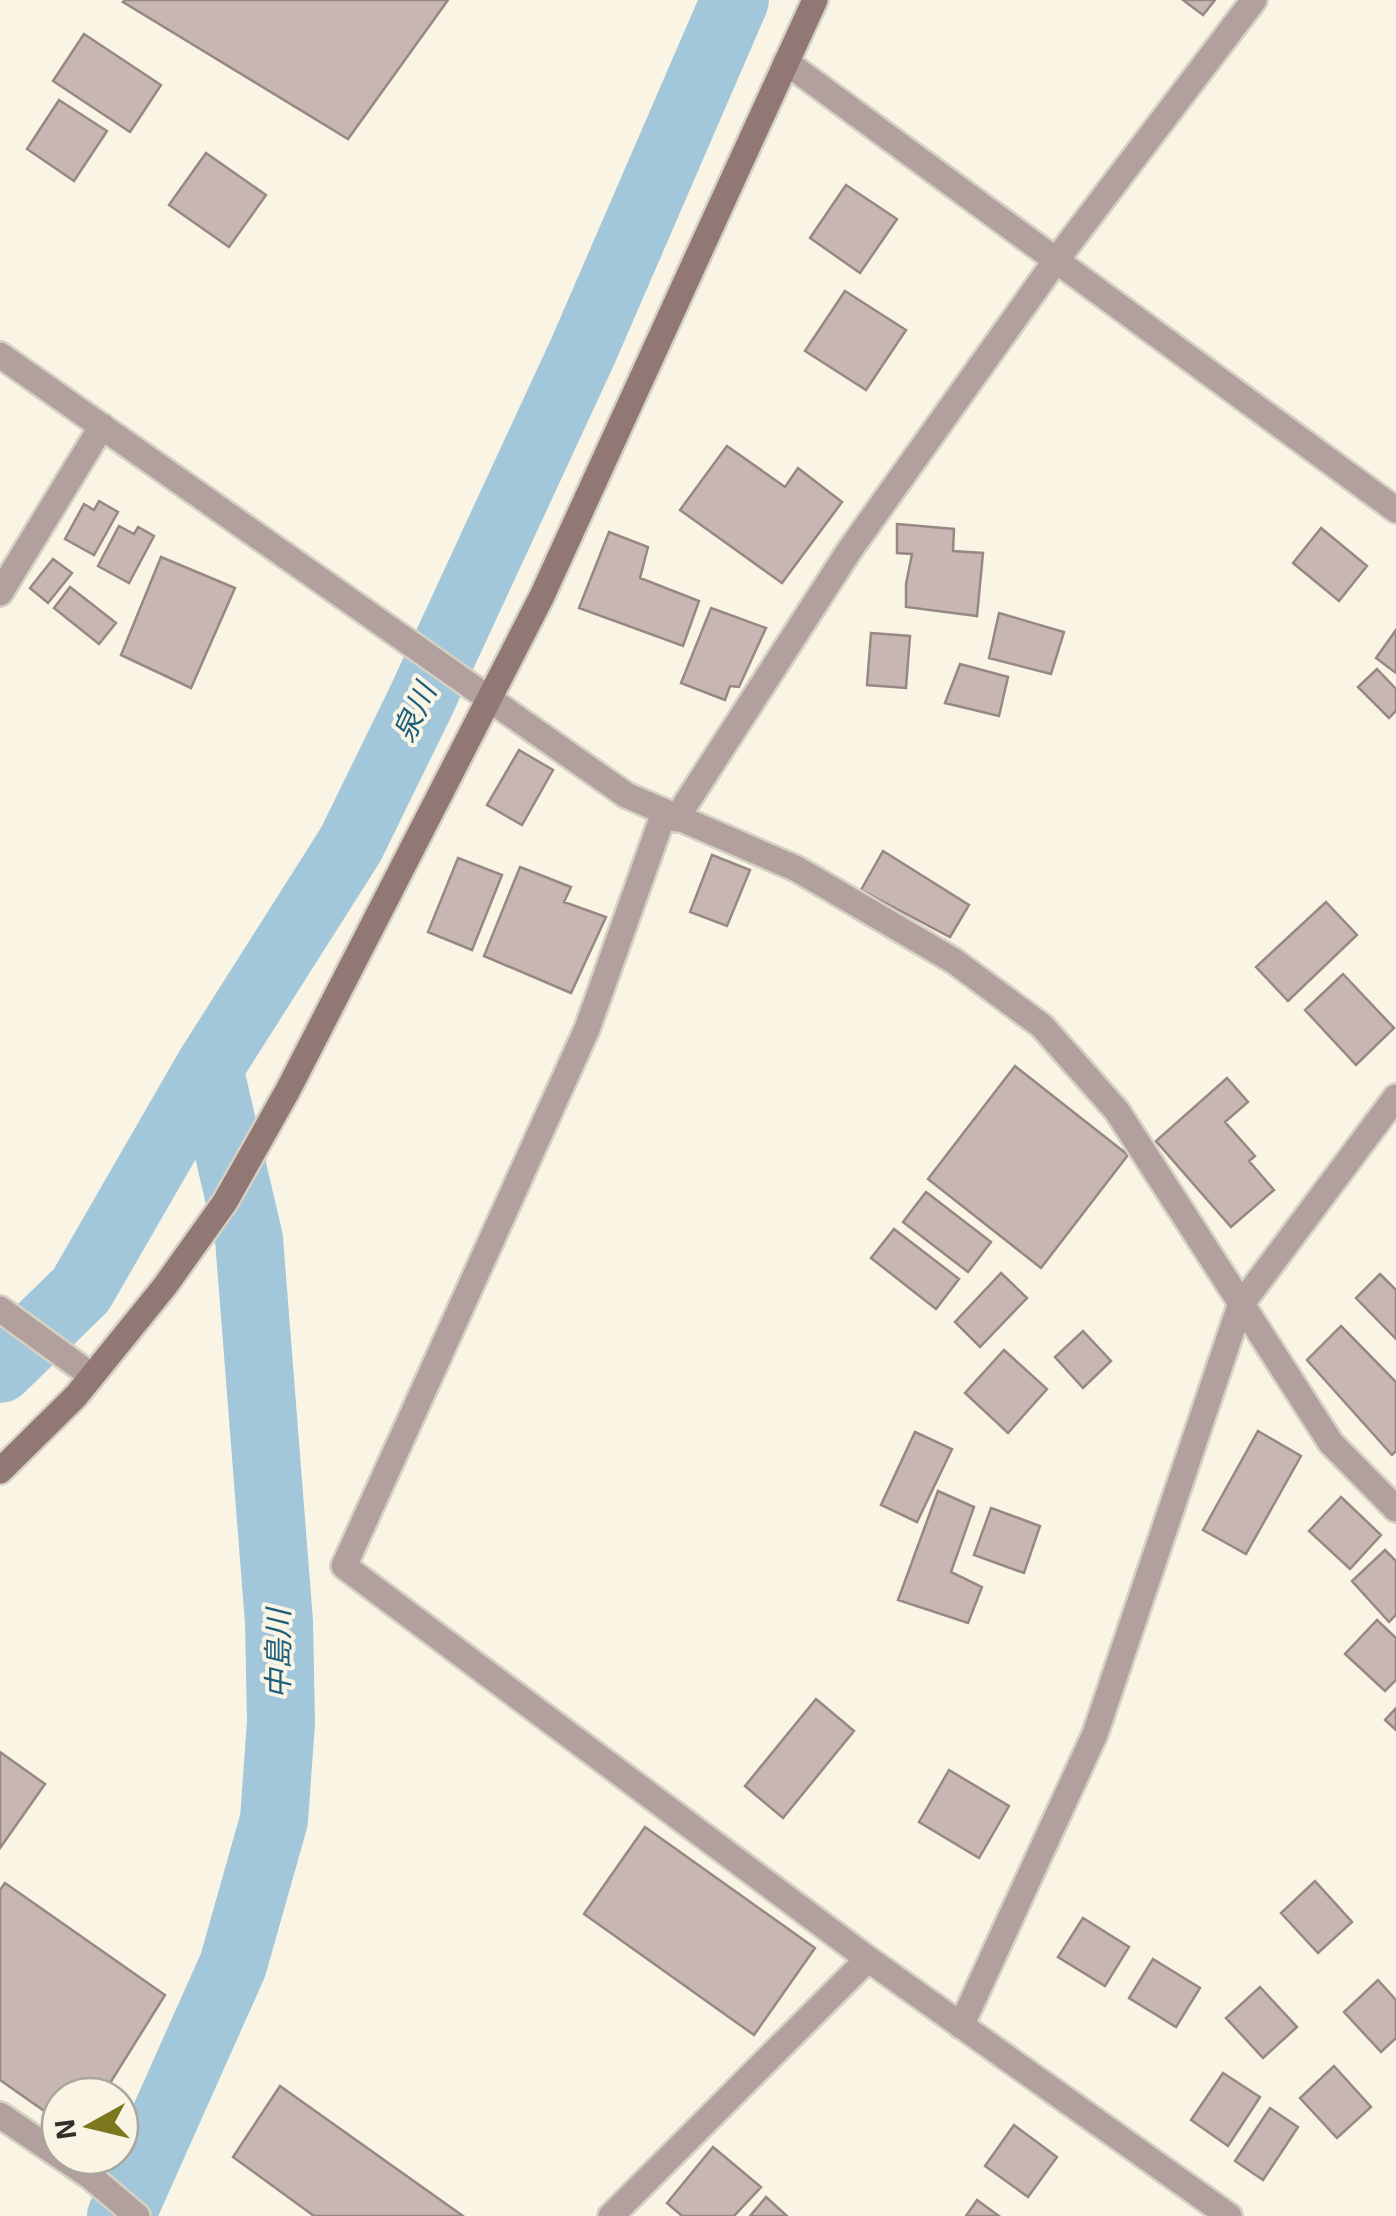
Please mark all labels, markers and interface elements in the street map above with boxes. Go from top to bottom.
water label: 泉川 [384,674,443,747]
water label: 中島川 [259,1606,295,1699]
north arrow [40,2076,140,2176]
text: N [46,2117,82,2142]

